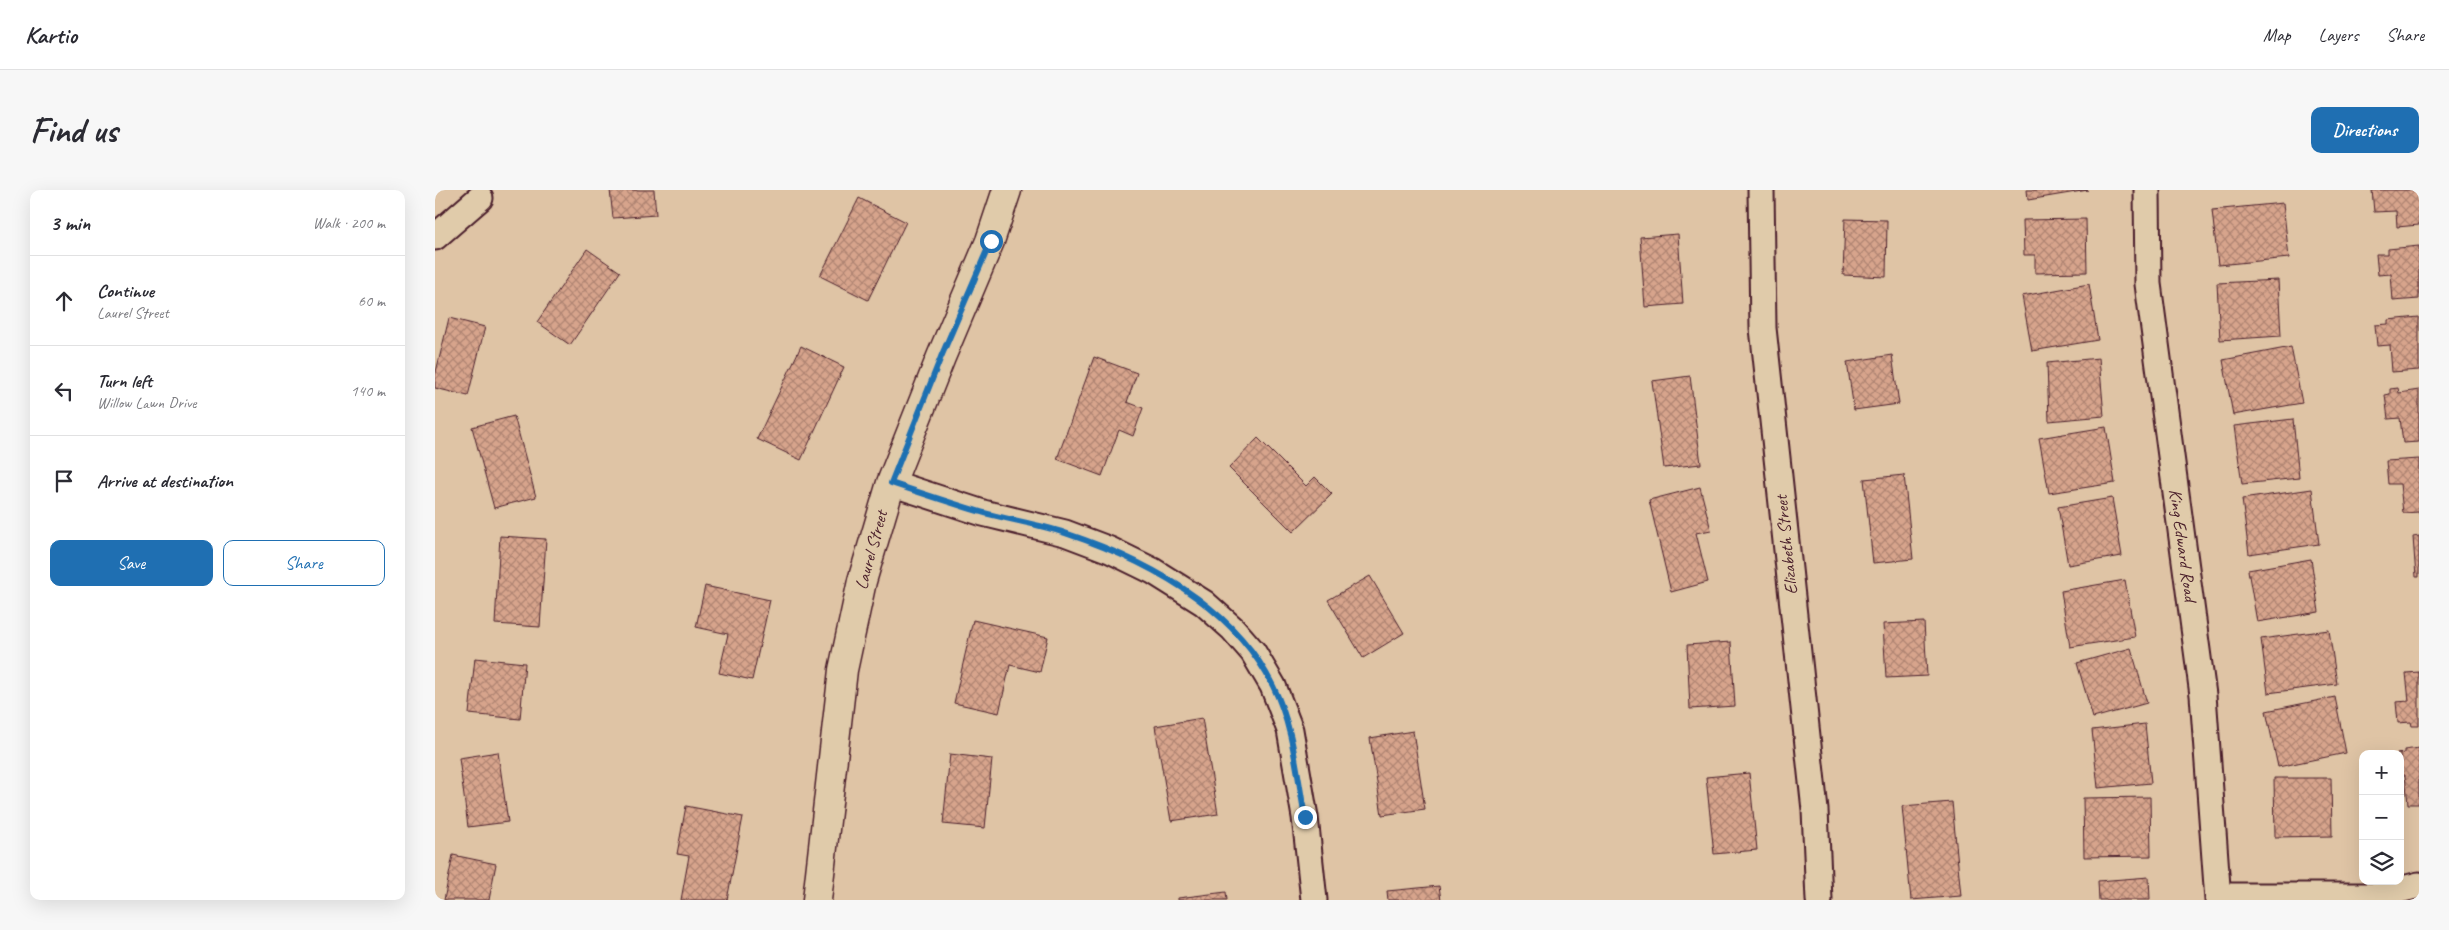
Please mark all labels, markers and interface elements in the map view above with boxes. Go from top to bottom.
text: Kartio [25,20,77,50]
text: Map [2263,24,2291,46]
text: Layers [2319,24,2358,46]
text: Share [2386,24,2424,46]
button: Directions [2311,107,2419,153]
text: Find us [30,108,117,153]
text: 3 min [50,210,90,236]
text: Walk · 200 m [313,213,385,233]
route start [980,230,1003,253]
text: Continue [97,279,154,303]
icon: ahead [50,287,78,315]
text: 60 m [358,291,385,311]
text: Laurel Street [97,303,169,323]
text: Turn left [97,369,152,393]
icon: left [50,377,78,405]
text: 140 m [351,381,385,401]
text: Willow Lawn Drive [97,393,197,413]
icon: arrive [50,467,78,495]
text: Arrive at destination [97,469,233,493]
street label: King Edward Road [2164,487,2202,606]
street label: Elizabeth Street [1770,492,1802,596]
street label: Laurel Street [850,506,893,592]
button: Save [50,540,213,586]
button: Share [223,540,385,586]
map controls [2359,750,2404,885]
button: + [2359,750,2404,795]
button: − [2359,795,2404,840]
route end [1294,806,1317,829]
button: layers [2359,840,2404,885]

